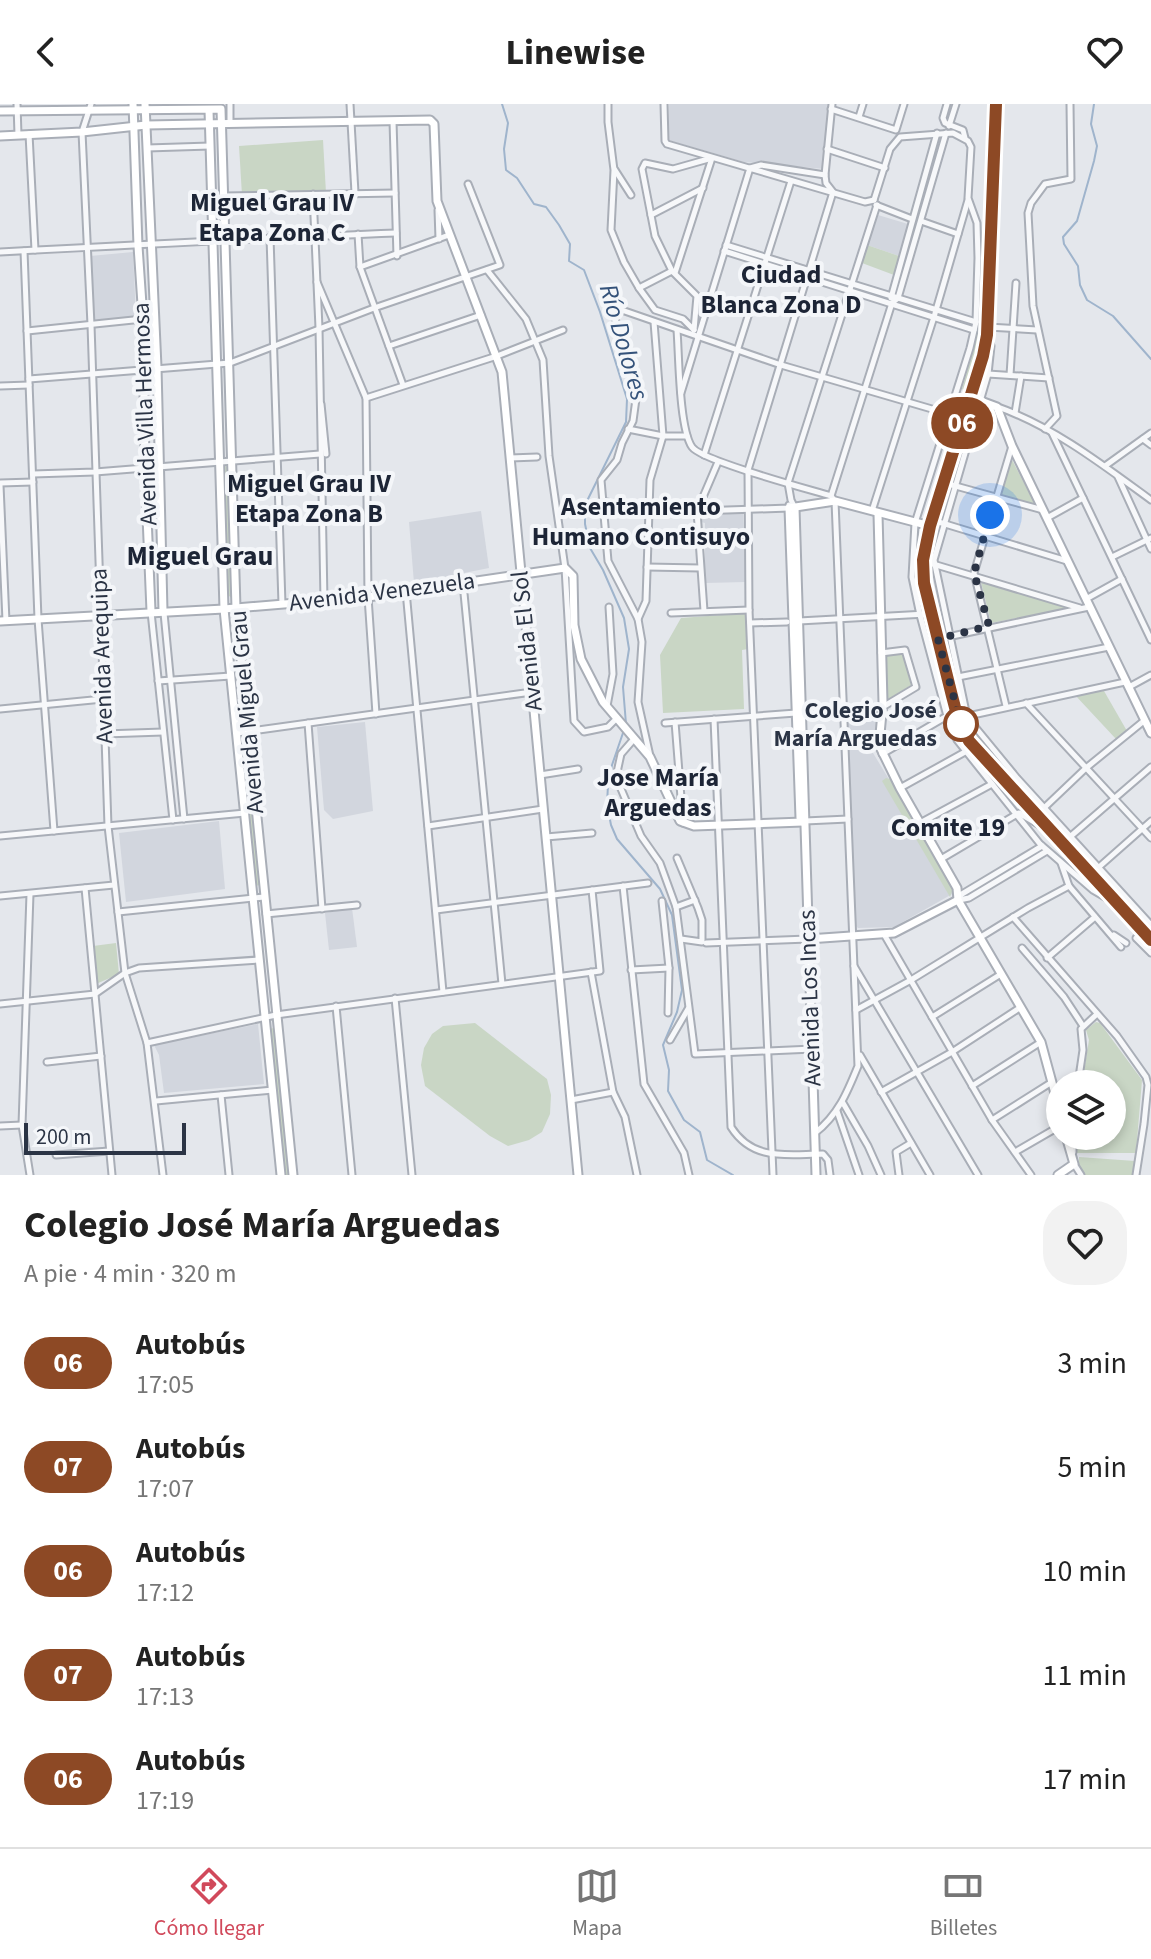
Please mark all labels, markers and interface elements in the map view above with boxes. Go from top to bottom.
text: Linewise [505,27,646,78]
icon: back [24,30,68,74]
icon: heart [1083,30,1127,74]
district label: Miguel Grau IV Etapa Zona C [190,184,354,251]
district label: Ciudad Blanca Zona D [701,256,862,323]
water label: Río Dolores [590,280,658,404]
street label: Avenida Villa Hermosa [124,302,166,526]
line badge: 06 [926,397,998,449]
text: 06 [947,403,977,443]
district label: Miguel Grau IV Etapa Zona B [227,465,391,532]
district label: Asentamiento Humano Contisuyo [532,488,750,555]
your location [970,495,1010,535]
district label: Miguel Grau [127,536,273,576]
street label: Avenida Venezuela [287,563,477,621]
street label: Avenida Arequipa [81,568,123,744]
street label: Avenida El Sol [502,569,552,713]
street label: Avenida Miguel Grau [221,609,273,815]
place label: Colegio José María Arguedas [773,693,937,756]
marker: Colegio José María Arguedas [944,707,978,741]
district label: Jose María Arguedas [597,759,719,826]
district label: Comite 19 [891,809,1005,846]
street label: Avenida Los Incas [789,909,831,1087]
map controls [1046,1070,1126,1150]
button: layers [1046,1070,1126,1150]
scale bar [24,1119,186,1155]
text: 200 m [36,1121,91,1153]
text: Colegio José María Arguedas [24,1198,500,1252]
button: heart [1043,1201,1127,1285]
text: A pie · 4 min · 320 m [24,1255,237,1292]
text: Autobús [136,1323,245,1366]
text: 3 min [1057,1342,1127,1385]
text: 06 [53,1343,83,1383]
text: 17:05 [136,1366,194,1403]
text: Autobús [136,1427,245,1470]
text: 5 min [1057,1446,1127,1489]
text: 07 [53,1447,83,1487]
text: 17:07 [136,1470,194,1507]
text: Autobús [136,1531,245,1574]
text: 10 min [1043,1550,1127,1593]
text: 06 [53,1551,83,1591]
text: 17:12 [136,1574,194,1611]
text: Autobús [136,1635,245,1678]
text: 11 min [1043,1654,1127,1697]
text: 07 [53,1655,83,1695]
text: 17:13 [136,1678,194,1715]
text: Autobús [136,1739,245,1782]
text: 17 min [1043,1758,1127,1801]
text: 06 [53,1759,83,1799]
text: 17:19 [136,1782,194,1819]
tab: Cómo llegar [154,1864,264,1944]
tab: Mapa [572,1864,622,1944]
tab: Billetes [930,1864,997,1944]

